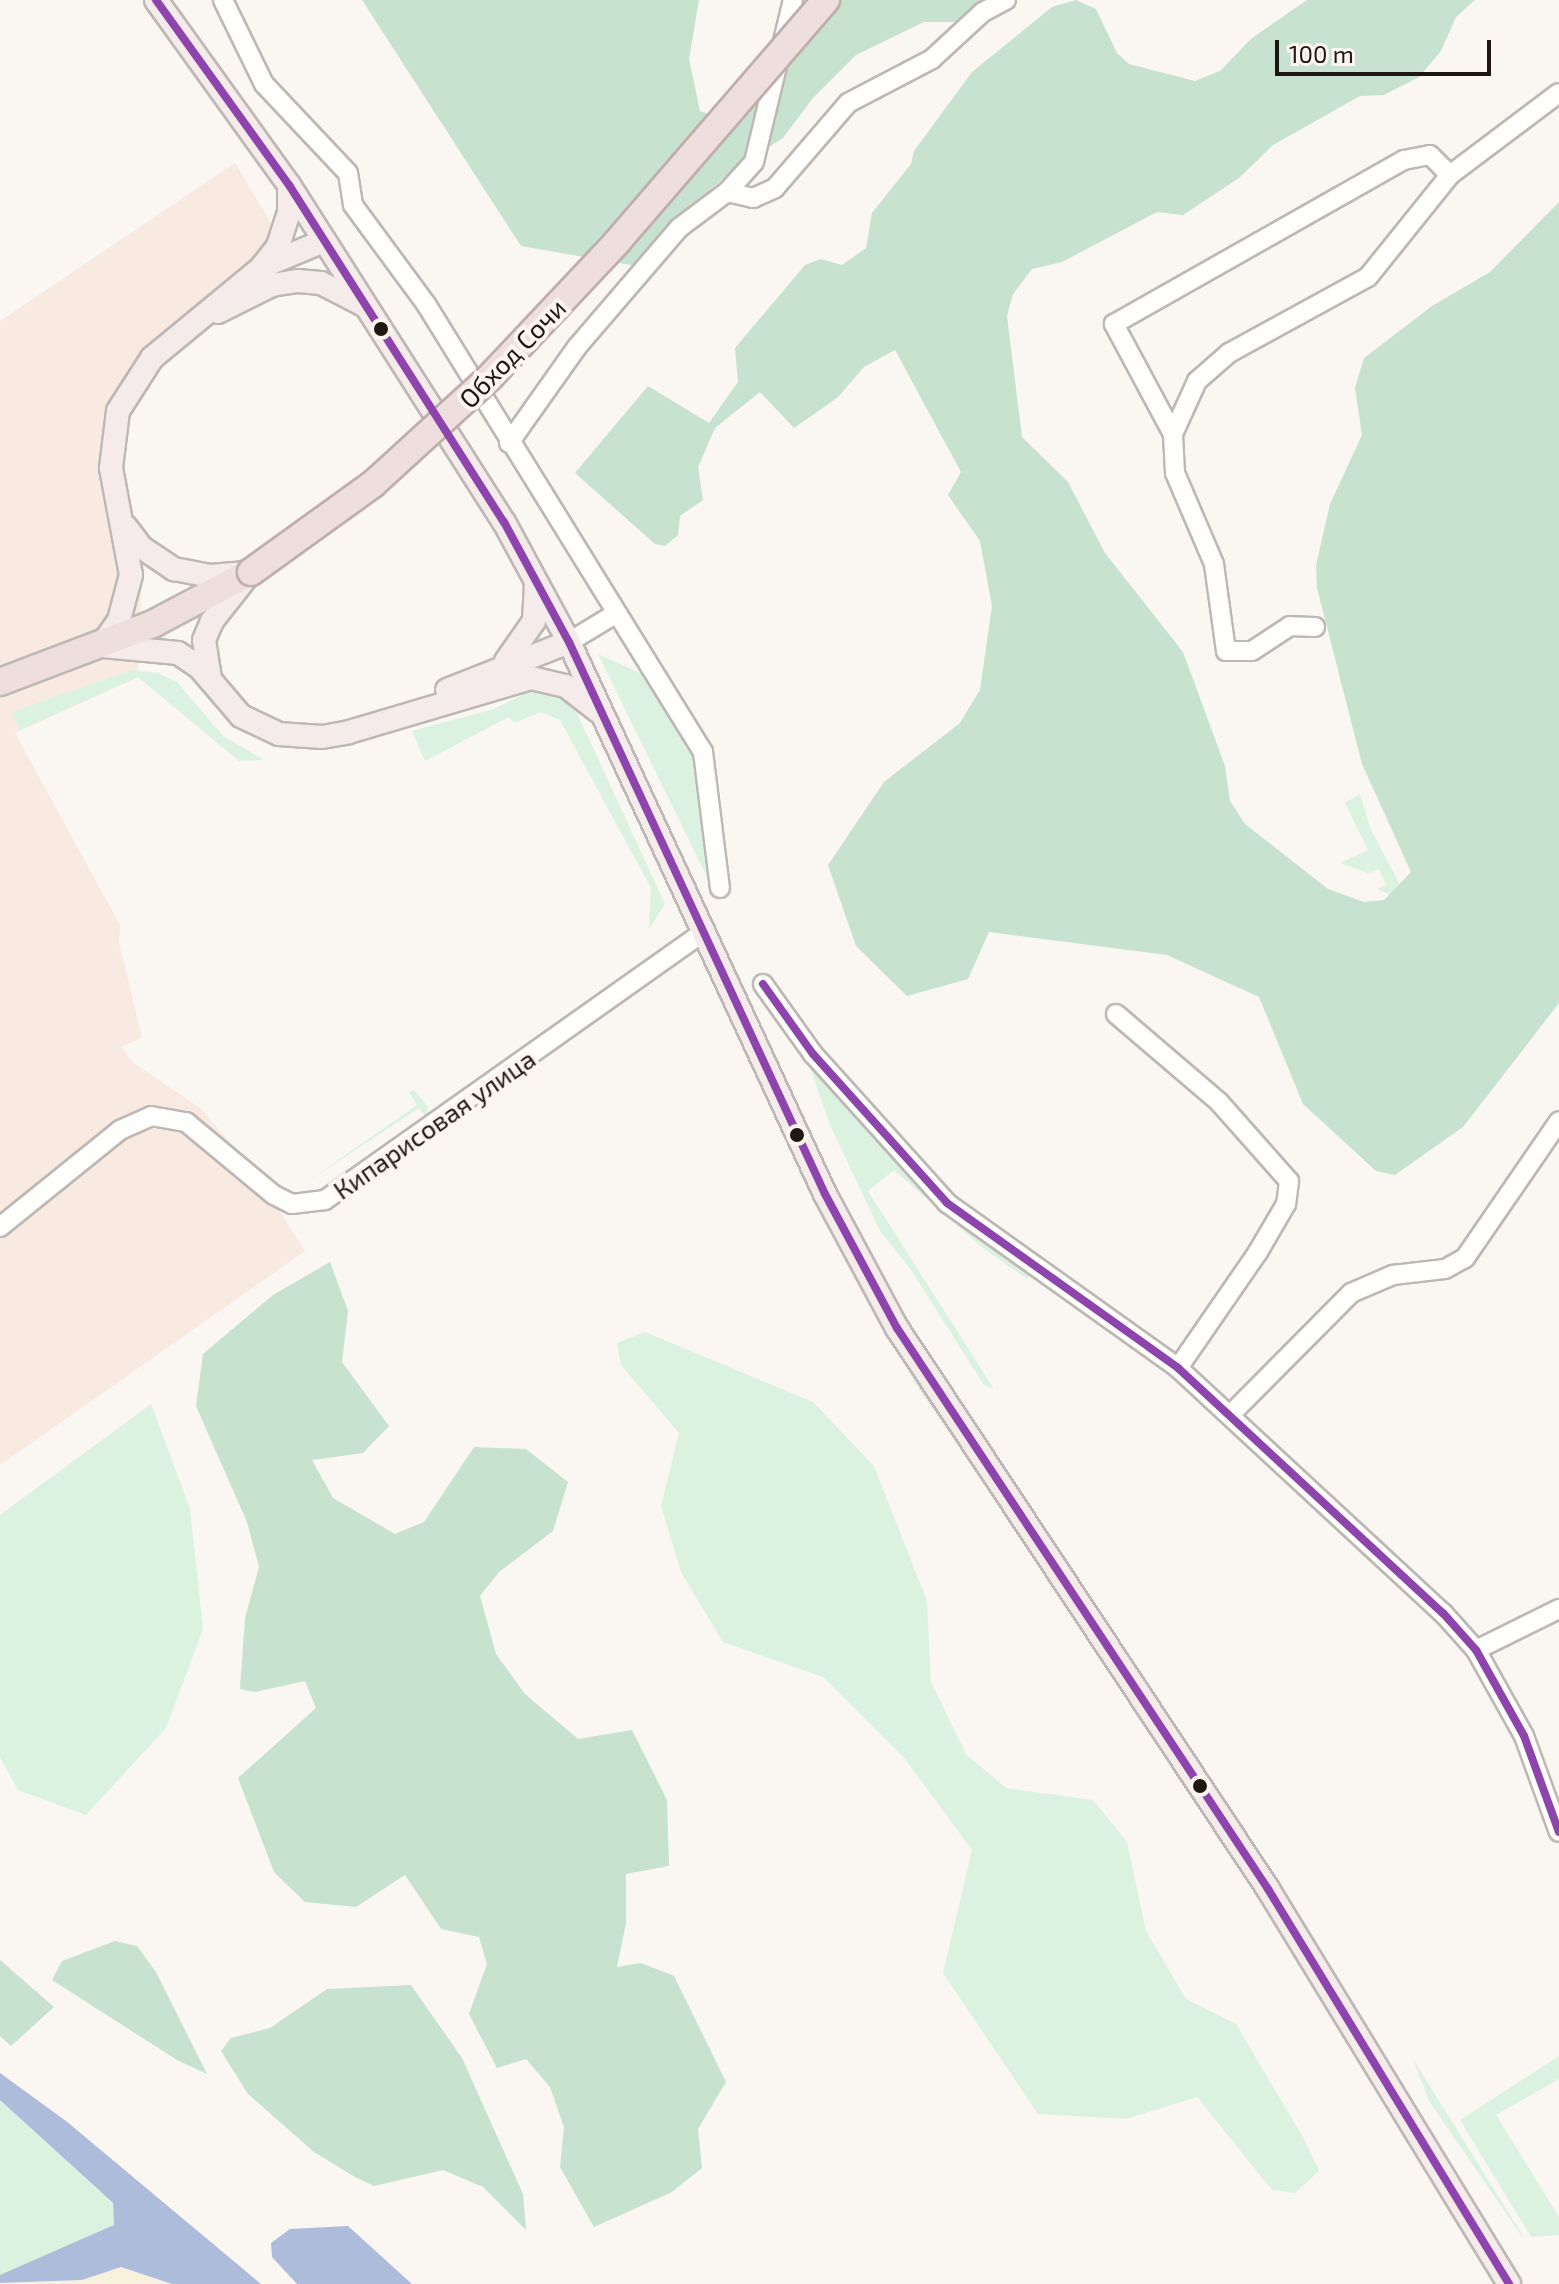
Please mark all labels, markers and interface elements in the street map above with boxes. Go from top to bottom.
scale bar [1279,24,1495,74]
text: 100 m [1289,39,1354,68]
street label: Обход Сочи [452,292,572,414]
unlabelled marker [373,321,389,337]
street label: Кипарисовая улица [327,1043,541,1205]
unlabelled marker [789,1127,805,1143]
unlabelled marker [1192,1778,1208,1794]

